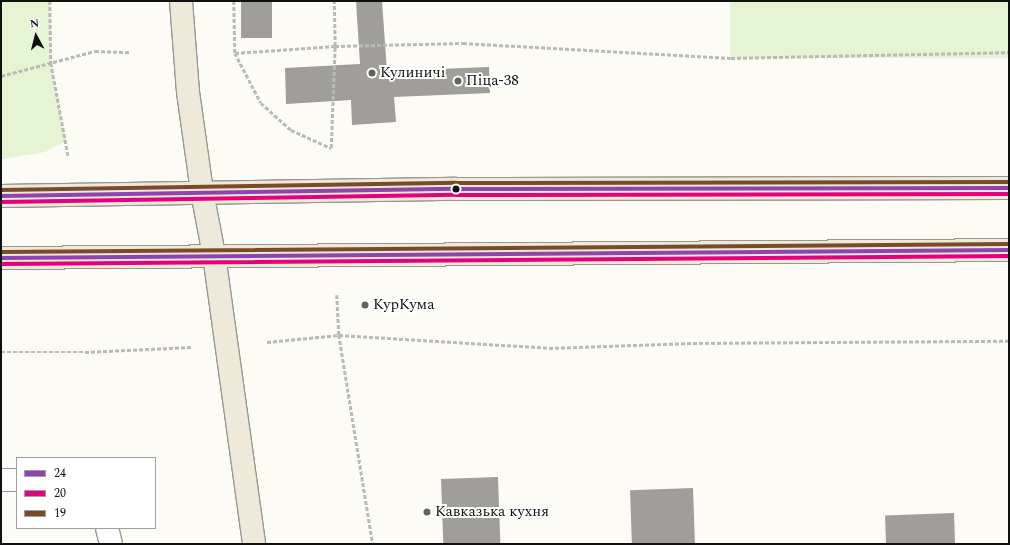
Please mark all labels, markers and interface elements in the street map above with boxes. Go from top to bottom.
text: N [29,15,40,33]
north arrow [16,16,56,56]
place label: Кулиничі [380,64,445,82]
marker: Кулиничі [367,68,377,78]
place label: Піца-38 [466,72,519,90]
marker: Піца-38 [453,76,463,86]
unlabelled marker [451,184,461,194]
place label: КурКума [373,296,434,314]
marker: КурКума [360,300,370,310]
legend [16,457,156,529]
text: 24 [54,464,66,483]
text: 20 [54,484,66,503]
place label: Кавказька кухня [435,503,549,521]
text: 19 [54,504,66,523]
marker: Кавказька кухня [422,507,432,517]

